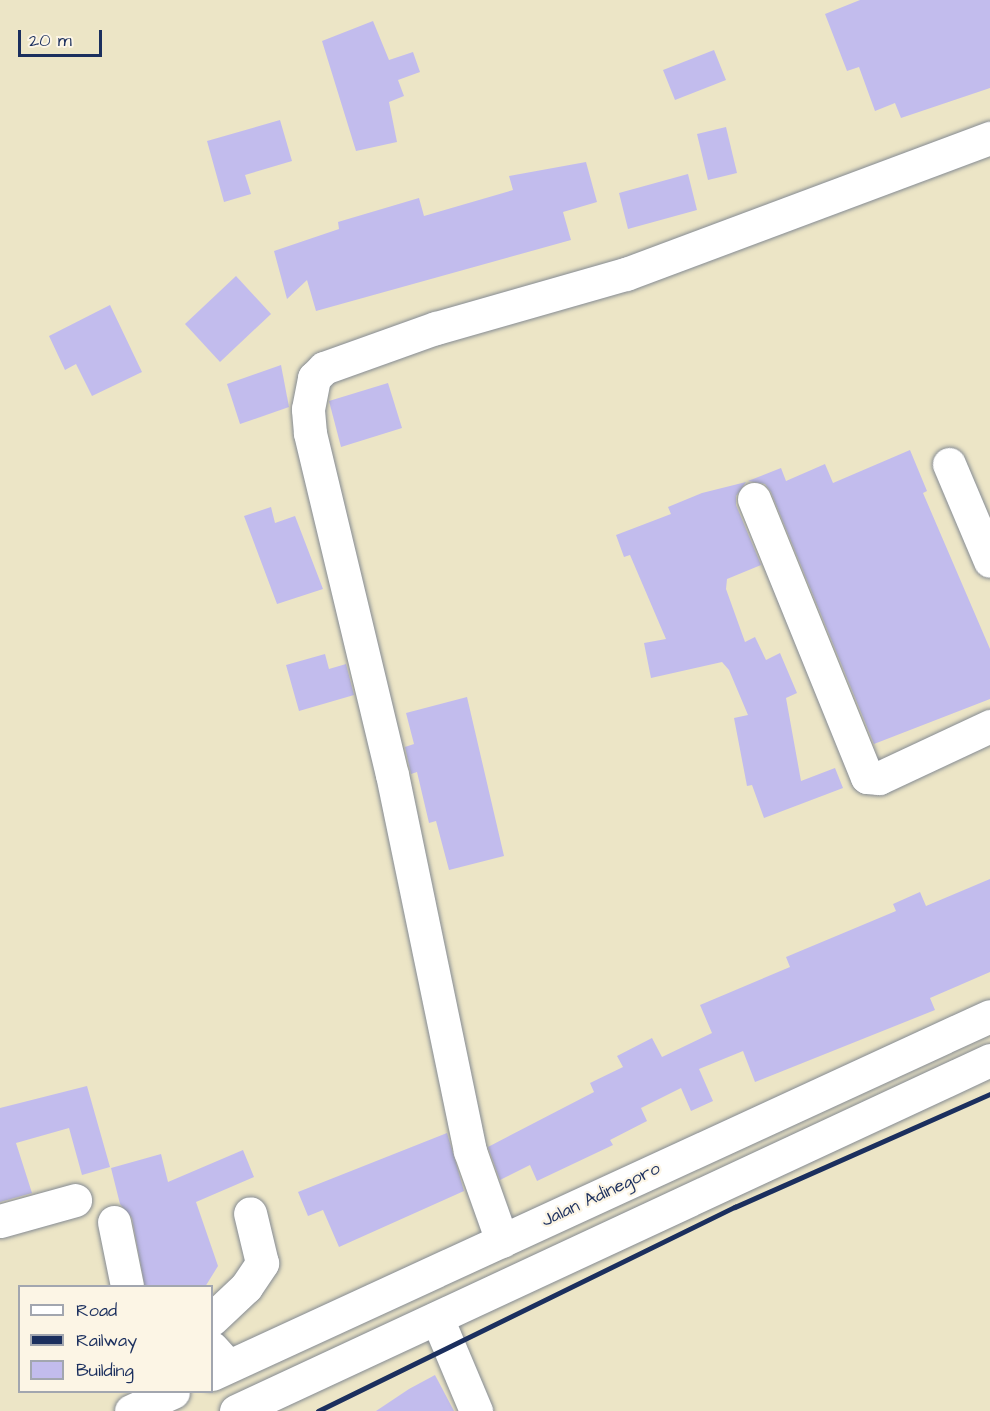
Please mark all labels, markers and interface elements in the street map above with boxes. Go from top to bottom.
scale bar [21,18,105,56]
text: 20 m [29,28,72,53]
street label: Jalan Adinegoro [538,1158,664,1232]
legend [18,1285,213,1393]
text: Road [76,1298,117,1323]
text: Railway [76,1328,137,1353]
text: Building [76,1358,134,1383]

